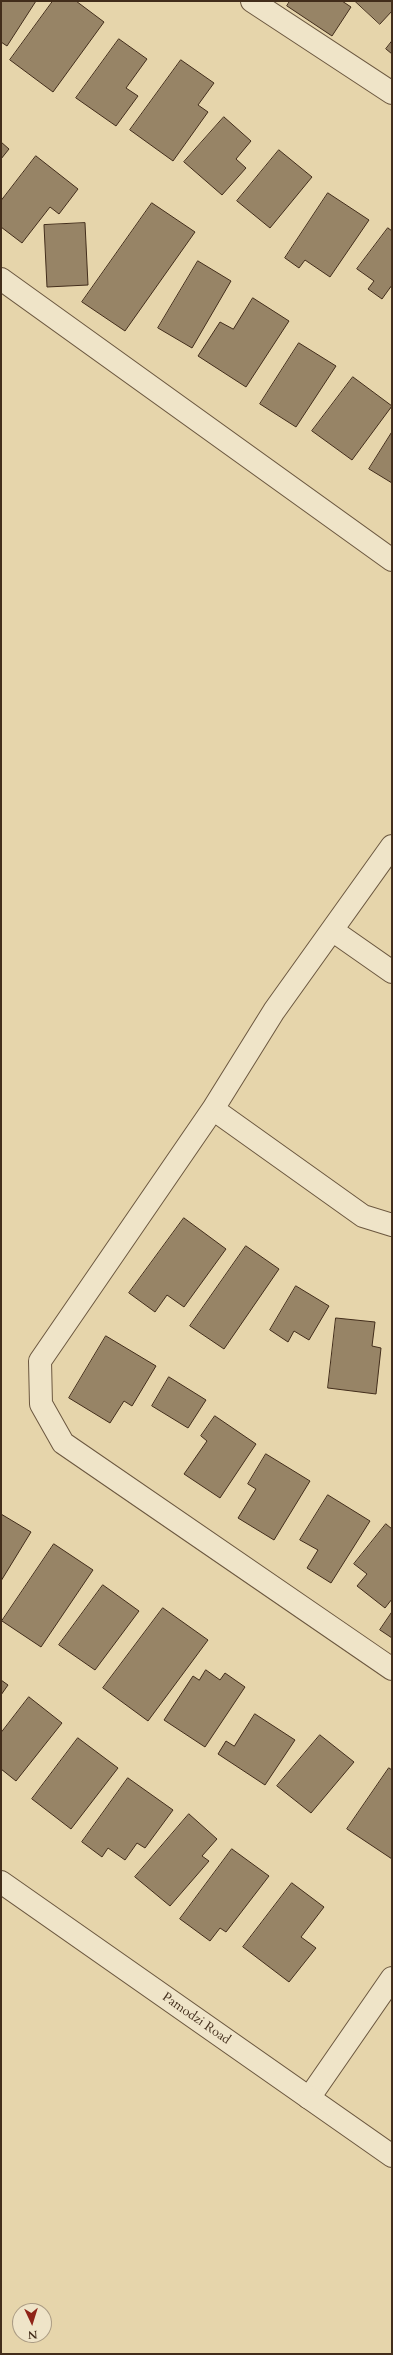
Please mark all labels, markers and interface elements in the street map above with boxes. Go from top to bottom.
street label: Pamodzi Road [159,1990,233,2048]
north arrow [12,2303,52,2343]
text: N [28,2327,38,2342]

